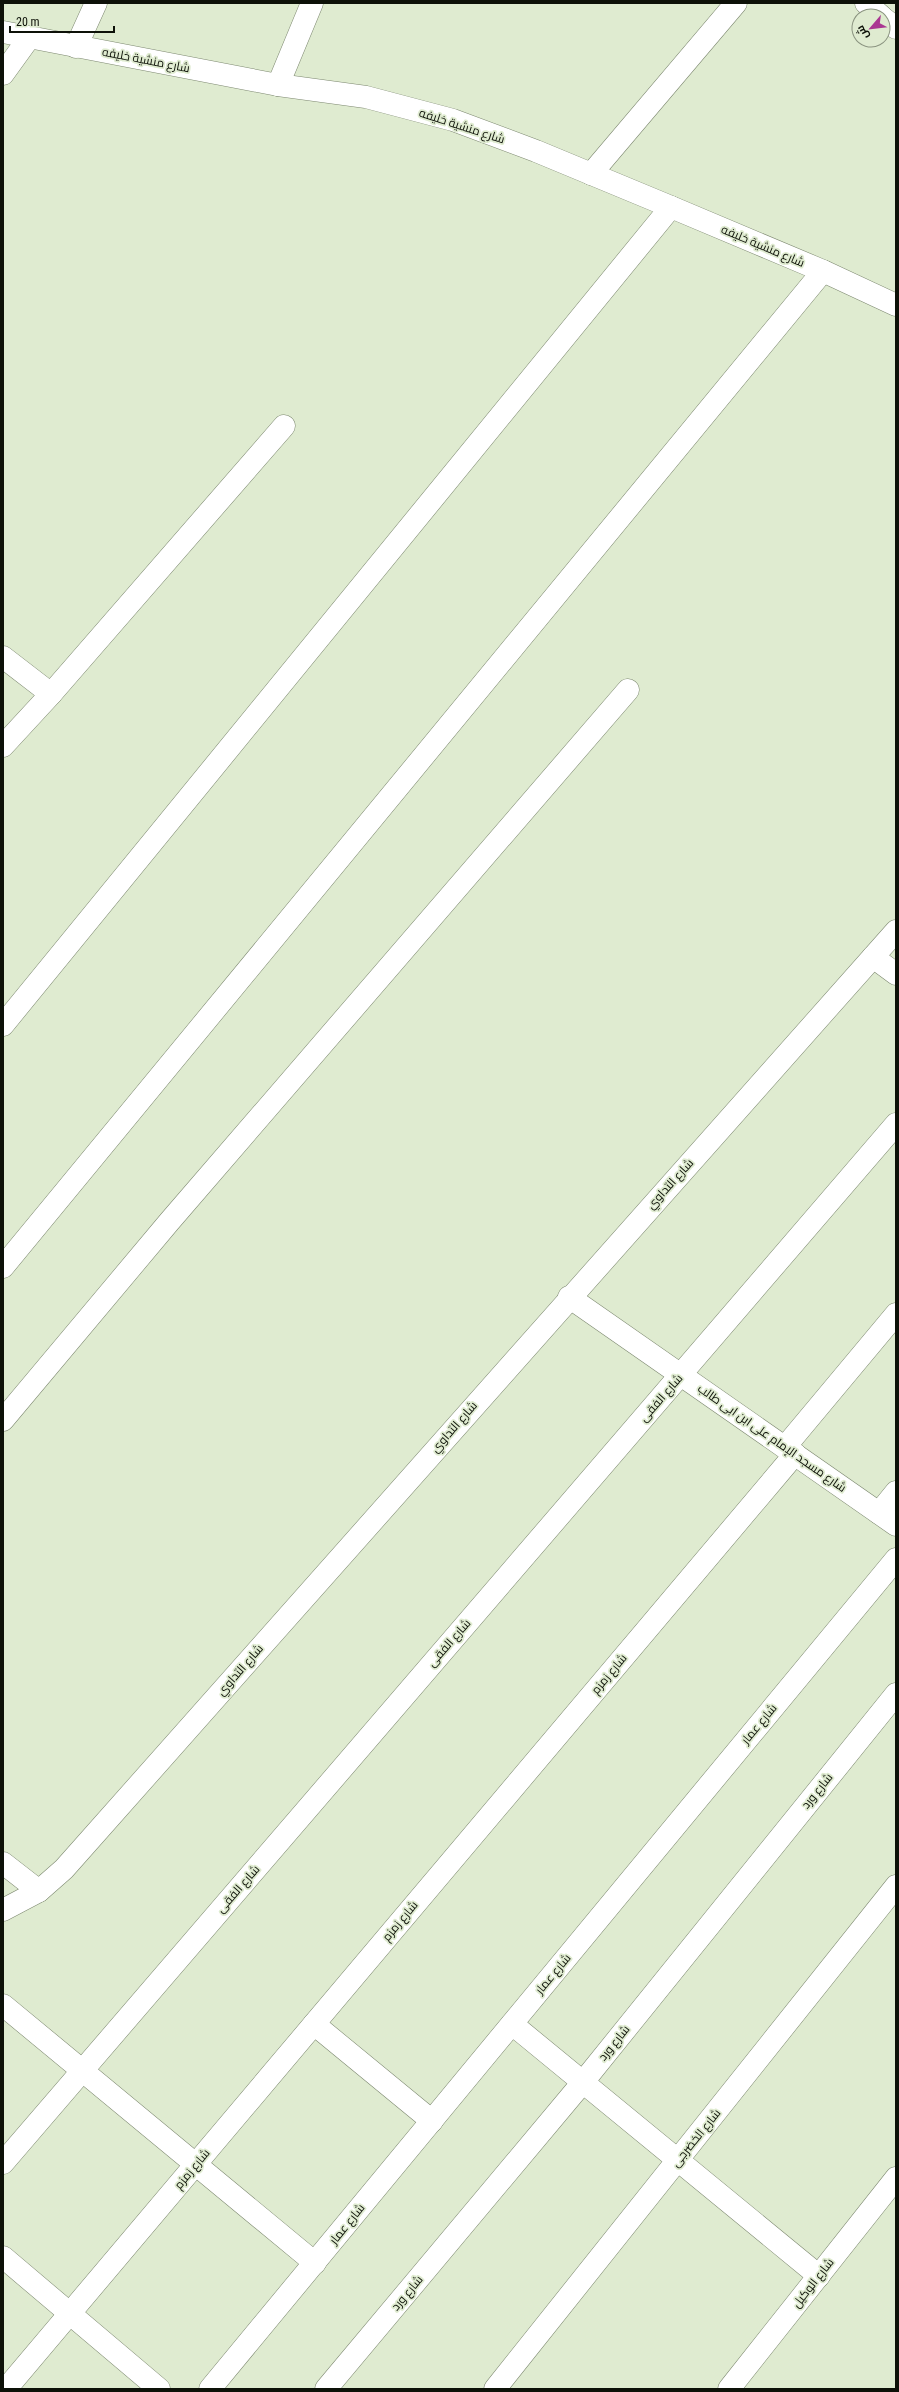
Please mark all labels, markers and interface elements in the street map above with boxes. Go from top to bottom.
scale bar [10,8,114,34]
north arrow [851,8,891,48]
text: 20 m [16,15,40,29]
text: ش [854,23,872,42]
street label: شارع منشية خليفه [101,45,191,76]
street label: شارع منشية خليفه [417,106,507,147]
street label: شارع منشية خليفه [719,222,807,271]
street label: شارع التداوي [644,1156,699,1214]
street label: شارع الفقى [637,1371,686,1425]
street label: شارع مسجد الإمام على ابن ابى طالب [694,1381,849,1496]
street label: شارع التداوي [428,1399,482,1457]
street label: شارع الفقى [425,1616,474,1670]
street label: شارع التداوي [214,1642,268,1700]
street label: شارع زمزم [588,1651,631,1698]
street label: شارع عمار [738,1701,781,1748]
street label: شارع ورد [799,1770,836,1812]
street label: شارع الفقى [214,1862,263,1916]
street label: شارع زمزم [379,1898,422,1945]
street label: شارع عمار [532,1951,575,1998]
street label: شارع ورد [596,2022,633,2064]
street label: شارع الخضرجى [668,2106,724,2170]
street label: شارع زمزم [171,2146,214,2193]
street label: شارع عمار [326,2201,368,2248]
street label: شارع الوكيل [789,2255,837,2311]
street label: شارع ورد [388,2273,427,2314]

